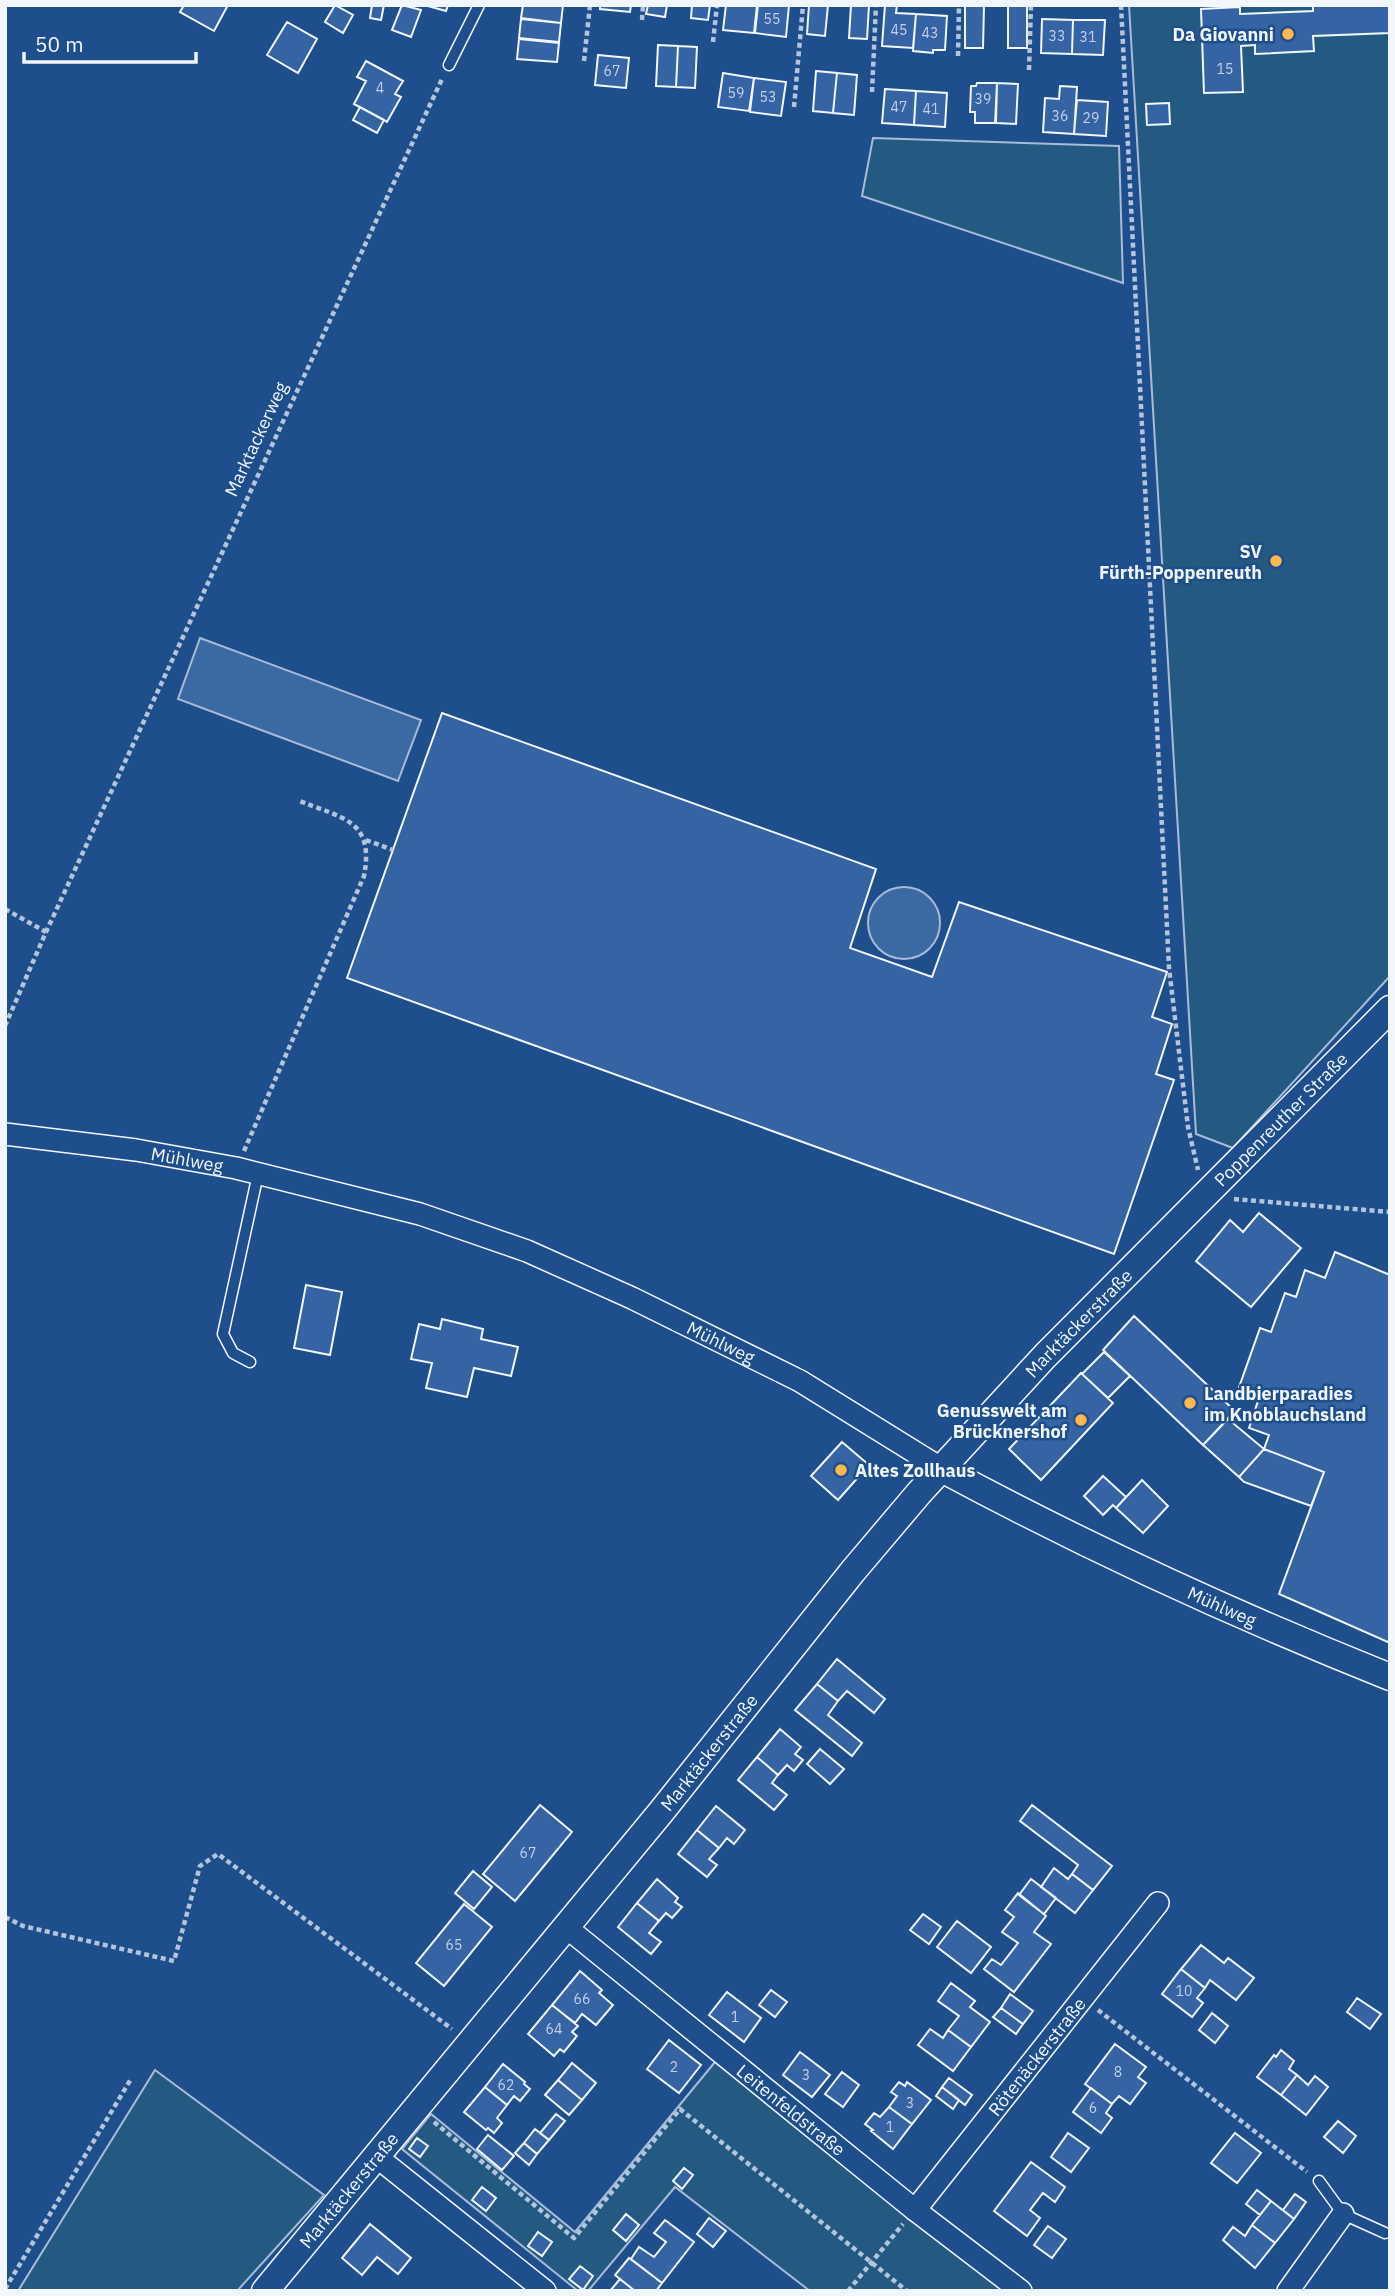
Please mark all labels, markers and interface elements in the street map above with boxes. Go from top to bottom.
house number: 55 [764,10,780,28]
scale bar [24,21,196,65]
house number: 45 [891,21,907,39]
place label: Da Giovanni [1172,23,1274,46]
house number: 43 [922,24,938,42]
marker: Da Giovanni [1280,26,1296,42]
house number: 33 [1049,27,1065,45]
house number: 31 [1080,28,1096,46]
text: 50 m [35,30,84,58]
house number: 15 [1217,60,1233,78]
house number: 67 [604,62,620,80]
house number: 4 [376,79,384,97]
house number: 59 [728,84,744,102]
house number: 53 [760,88,776,106]
house number: 39 [975,90,991,108]
house number: 47 [891,98,907,116]
house number: 41 [923,100,939,118]
house number: 36 [1052,107,1068,125]
house number: 29 [1083,109,1099,127]
street label: Marktackerweg [219,378,293,500]
place label: SV Fürth-Poppenreuth [1099,540,1262,584]
marker: SV Fürth-Poppenreuth [1268,553,1284,569]
street label: Poppenreuther Straße [1209,1047,1352,1191]
street label: Mühlweg [149,1141,226,1177]
street label: Marktäckerstraße [1020,1264,1137,1382]
street label: Mühlweg [683,1316,759,1369]
place label: Landbierparadies im Knoblauchsland [1204,1382,1367,1426]
marker: Landbierparadies im Knoblauchsland [1182,1395,1198,1411]
place label: Genusswelt am Brücknershof [937,1399,1068,1443]
marker: Genusswelt am Brücknershof [1073,1412,1089,1428]
place label: Altes Zollhaus [855,1459,975,1482]
marker: Altes Zollhaus [833,1462,849,1478]
street label: Mühlweg [1184,1581,1261,1632]
street label: Marktäckerstraße [655,1689,762,1815]
house number: 67 [520,1844,536,1862]
house number: 65 [446,1936,462,1954]
house number: 10 [1176,1982,1192,2000]
house number: 66 [574,1990,590,2008]
street label: Rötenäckerstraße [983,1992,1091,2120]
house number: 1 [731,2008,739,2026]
house number: 64 [546,2020,562,2038]
house number: 2 [670,2058,678,2076]
street label: Leitenfeldstraße [732,2059,850,2161]
house number: 8 [1114,2063,1122,2081]
house number: 3 [802,2066,810,2084]
house number: 62 [498,2076,514,2094]
house number: 3 [906,2094,914,2112]
house number: 6 [1089,2099,1097,2117]
house number: 1 [886,2118,894,2136]
street label: Marktäckerstraße [294,2127,403,2253]

